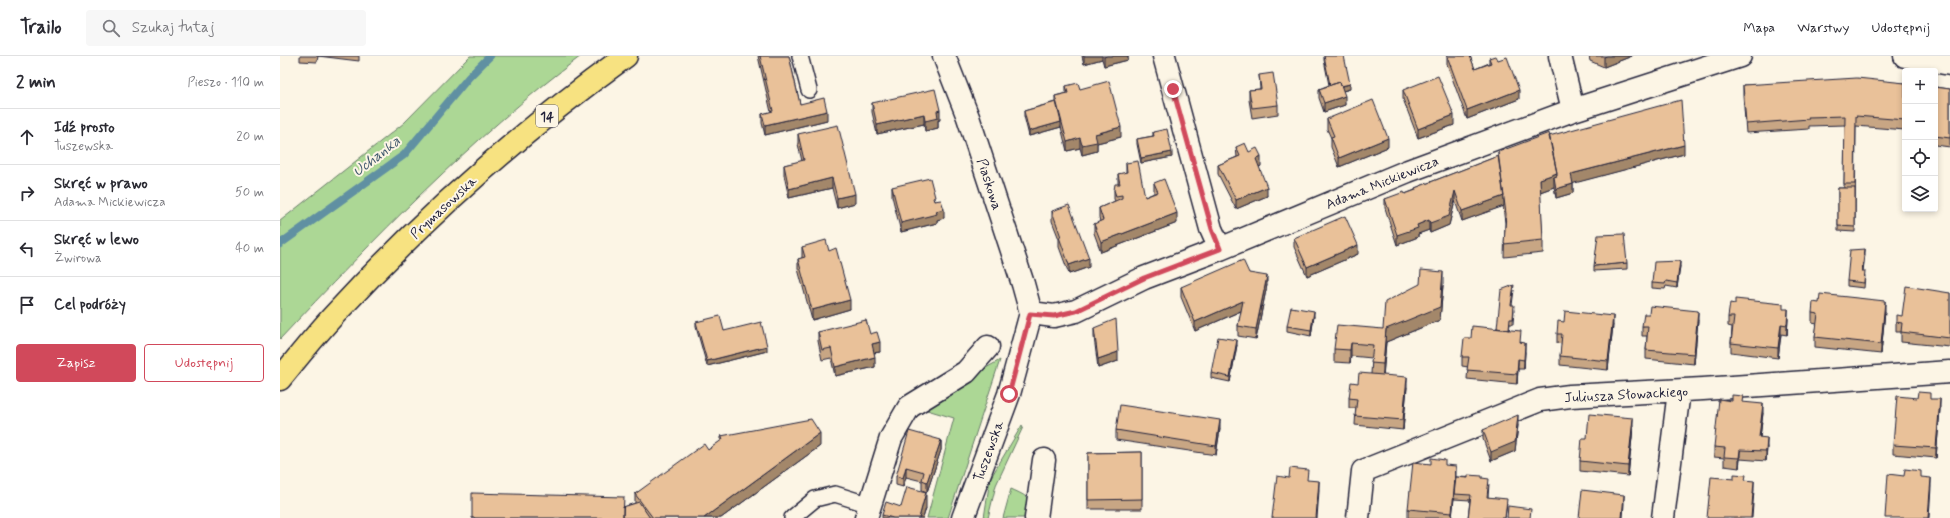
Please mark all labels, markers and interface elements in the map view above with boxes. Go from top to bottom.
search box [86,10,366,46]
text: Trailo [20,15,62,40]
icon: search [100,17,122,39]
text: Szukaj tutaj [132,18,215,38]
text: Mapa [1743,19,1775,37]
text: Warstwy [1797,19,1849,37]
text: Udostępnij [1871,19,1930,37]
map controls [1902,68,1938,212]
button: + [1902,68,1938,104]
text: 2 min [16,71,56,93]
text: Pieszo · 110 m [187,74,264,91]
route end [1164,80,1182,98]
button: − [1902,104,1938,140]
road number: 14 [536,105,558,127]
text: Idź prosto [54,118,115,138]
icon: ahead [16,126,38,148]
text: 20 m [236,128,264,145]
water label: Uchanka [349,131,405,182]
text: Tuszewska [54,138,113,155]
button: locate [1902,140,1938,176]
street label: Adama Mickiewicza [1323,152,1442,214]
street label: Piaskowa [972,156,1006,212]
street label: Prymasowska [407,172,481,243]
text: Skręć w prawo [54,174,148,194]
button: layers [1902,176,1938,212]
icon: right [16,182,38,204]
text: 50 m [235,184,264,201]
text: Adama Mickiewicza [54,194,166,211]
text: Skręć w lewo [54,230,139,250]
icon: left [16,238,38,260]
text: 40 m [235,240,264,257]
text: Żwirowa [54,250,102,267]
icon: arrive [16,294,38,316]
text: Cel podróży [54,295,126,315]
button: Zapisz [16,344,136,382]
button: Udostępnij [144,344,264,382]
street label: Juliusza Słowackiego [1564,383,1689,407]
route start [1000,385,1018,403]
street label: Tuszewska [970,418,1008,484]

